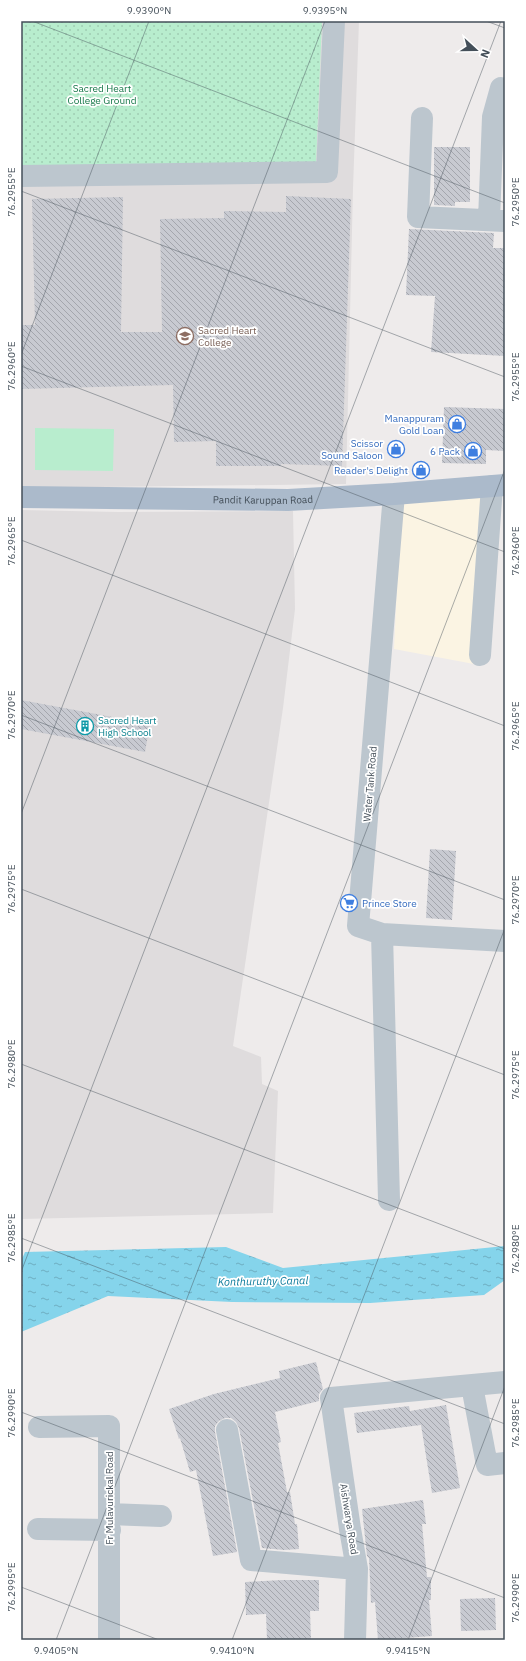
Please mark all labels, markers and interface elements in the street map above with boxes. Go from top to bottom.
text: 9.9390°N [127,4,171,17]
text: 9.9395°N [303,4,347,17]
north arrow [456,30,496,70]
text: N [477,47,493,60]
park label: Sacred Heart College Ground [67,82,137,107]
text: 76.2955°E [5,167,18,217]
text: 76.2950°E [509,177,522,227]
place label: Sacred Heart College [198,324,257,349]
school or university icon: Sacred Heart College [175,326,195,346]
text: 76.2960°E [5,341,18,391]
text: 76.2955°E [509,352,522,402]
place label: Manappuram Gold Loan [385,412,444,437]
shop icon: Manappuram Gold Loan [447,414,467,434]
place label: Scissor Sound Saloon [321,437,383,462]
shop icon: Scissor Sound Saloon [386,439,406,459]
shop icon: 6 Pack [463,441,483,461]
place label: 6 Pack [430,445,461,458]
shop icon: Reader's Delight [411,460,431,480]
place label: Reader's Delight [334,464,408,477]
street label: Pandit Karuppan Road [213,492,313,507]
text: 76.2965°E [5,516,18,566]
text: 76.2960°E [509,526,522,576]
text: 76.2970°E [5,690,18,740]
text: 76.2965°E [509,701,522,751]
place label: Sacred Heart High School [98,714,157,739]
building icon: Sacred Heart High School [75,716,95,736]
street label: Water Tank Road [360,746,380,822]
text: 76.2975°E [5,864,18,914]
text: 76.2970°E [509,875,522,925]
supermarket icon: Prince Store [339,893,359,913]
place label: Prince Store [362,897,417,910]
text: 76.2980°E [5,1039,18,1089]
text: 76.2975°E [509,1050,522,1100]
text: 76.2985°E [5,1213,18,1263]
text: 76.2980°E [509,1224,522,1274]
water label: Konthuruthy Canal [218,1273,309,1289]
text: 76.2990°E [5,1388,18,1438]
text: 76.2985°E [509,1398,522,1448]
street label: Fr Mulavurickal Road [103,1451,116,1545]
street label: Aishwarya Road [337,1483,361,1555]
text: 76.2995°E [5,1562,18,1612]
text: 76.2990°E [509,1573,522,1623]
text: 9.9405°N [34,1644,78,1657]
text: 9.9410°N [210,1644,254,1657]
text: 9.9415°N [386,1644,430,1657]

